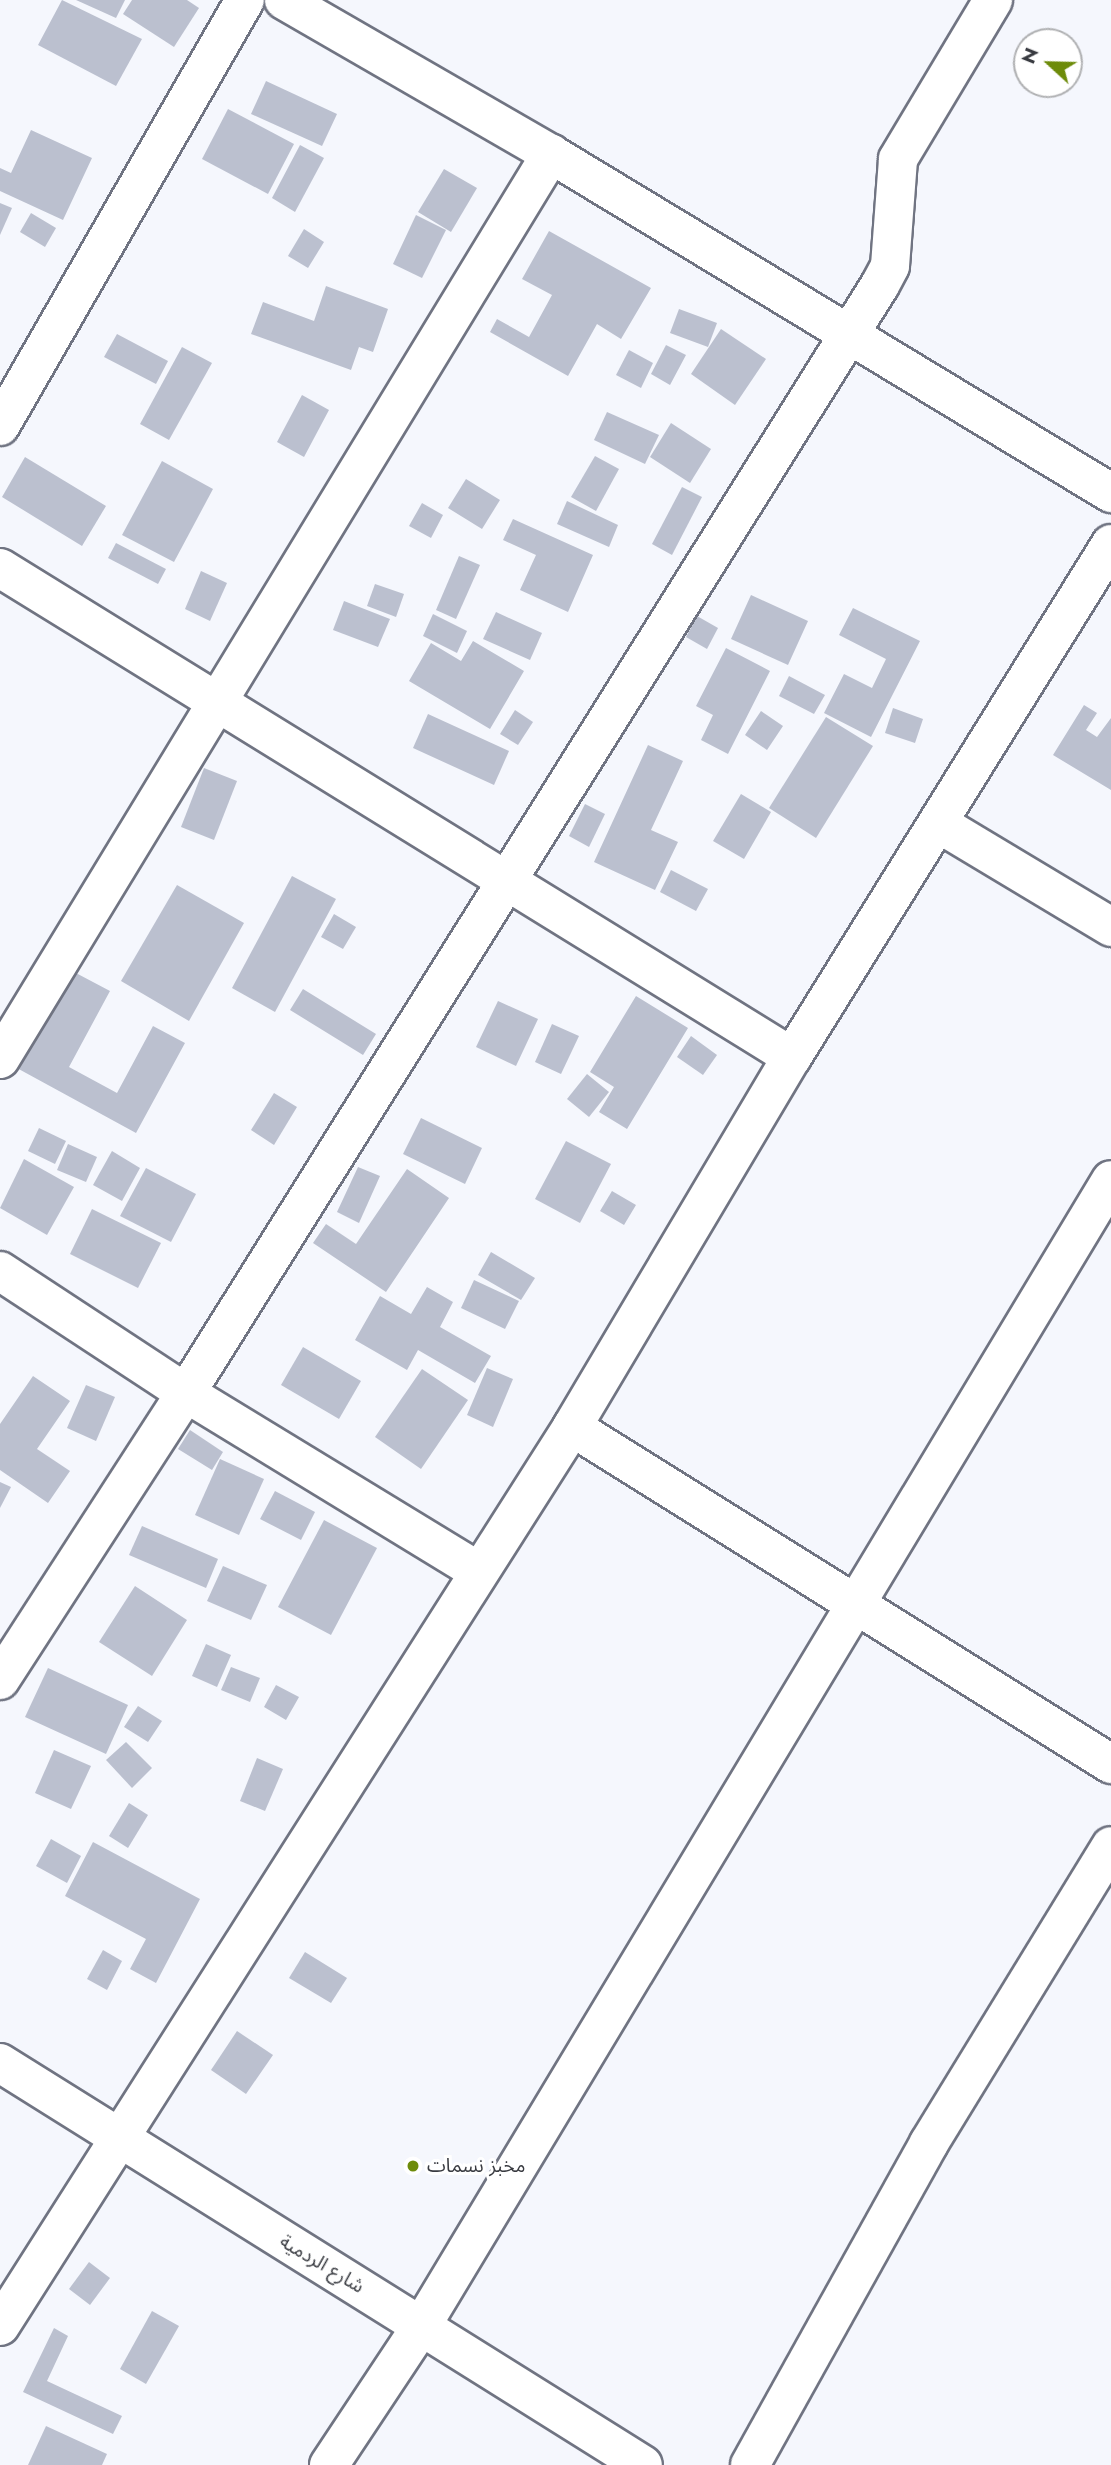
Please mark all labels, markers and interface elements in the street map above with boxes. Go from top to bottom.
north arrow [1013,28,1083,98]
text: N [1015,44,1045,68]
place label: مخبز نسمات [427,2155,525,2177]
marker: مخبز نسمات [405,2158,421,2174]
street label: شارع الردمية [276,2230,368,2298]

